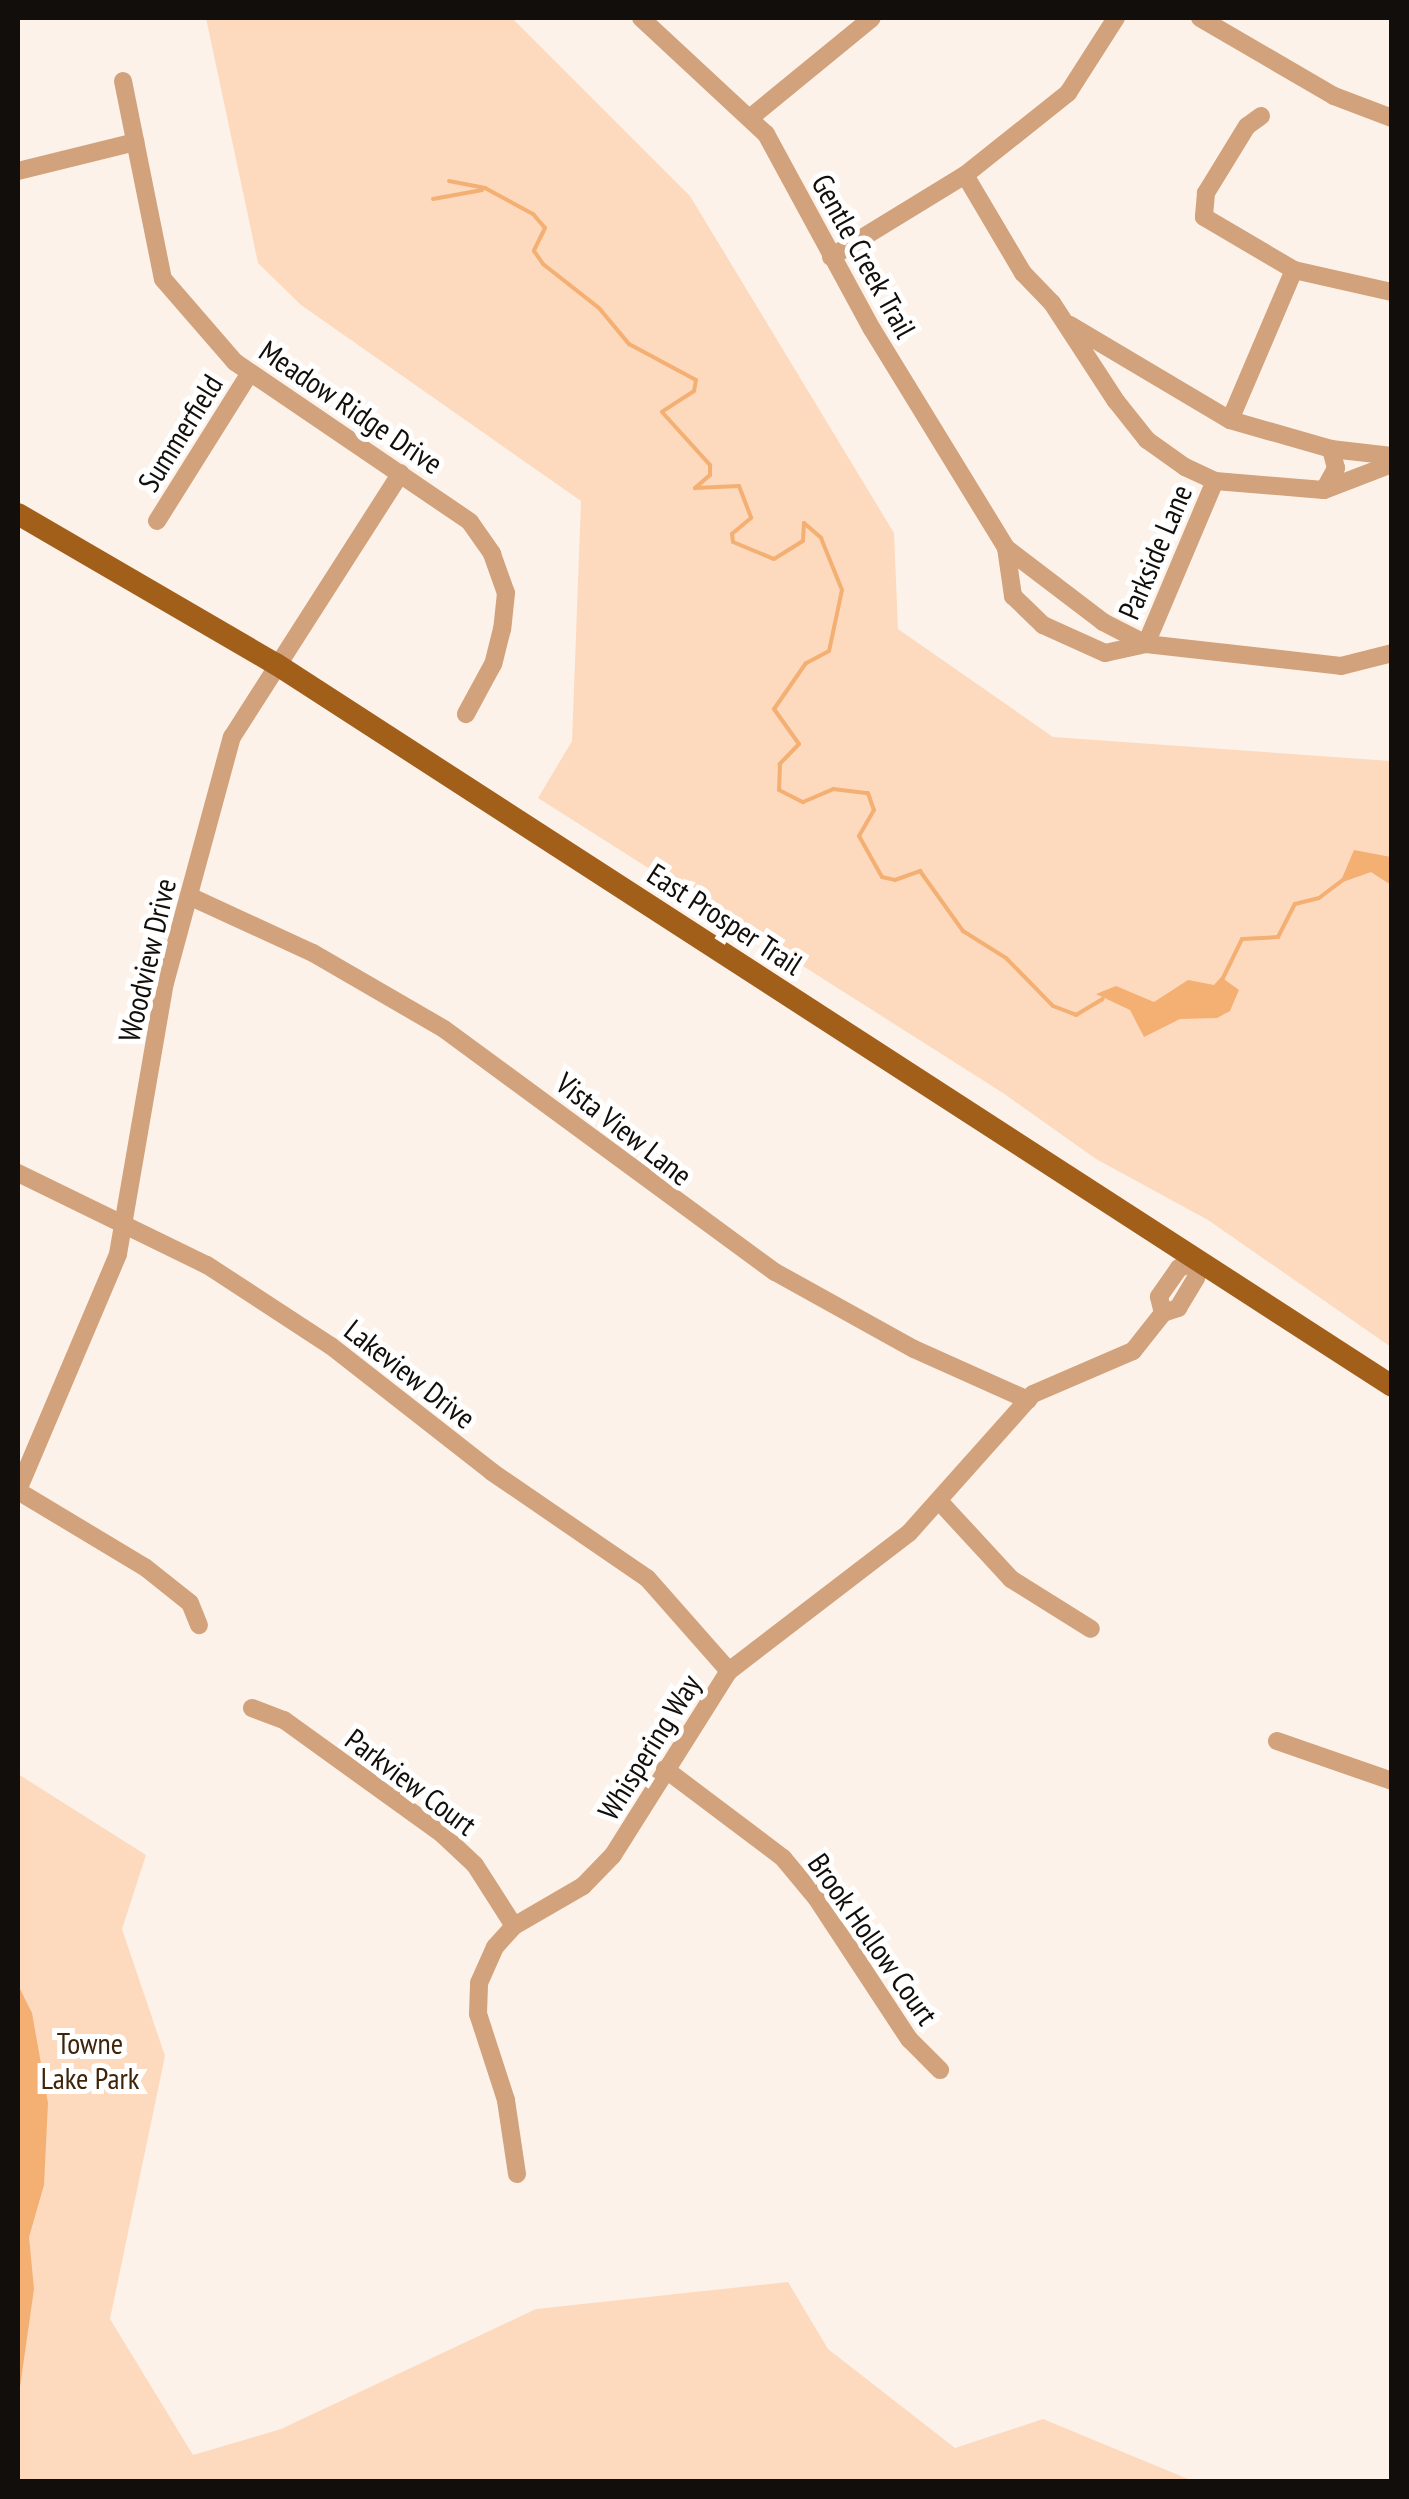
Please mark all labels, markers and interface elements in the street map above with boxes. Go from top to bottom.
street label: Gentle Creek Trail [804,167,924,345]
street label: Meadow Ridge Drive [252,332,450,482]
street label: Summerfield [130,368,230,498]
street label: Parkside Lane [1111,479,1199,625]
street label: East Prosper Trail [640,855,810,983]
street label: Woodview Drive [111,875,183,1045]
street label: Vista View Lane [549,1065,699,1193]
street label: Lakeview Drive [337,1312,483,1436]
street label: Whispering Way [590,1667,708,1827]
street label: Parkview Court [338,1721,484,1843]
street label: Brook Hollow Court [800,1846,946,2032]
park label: Towne Lake Park [41,2025,139,2096]

